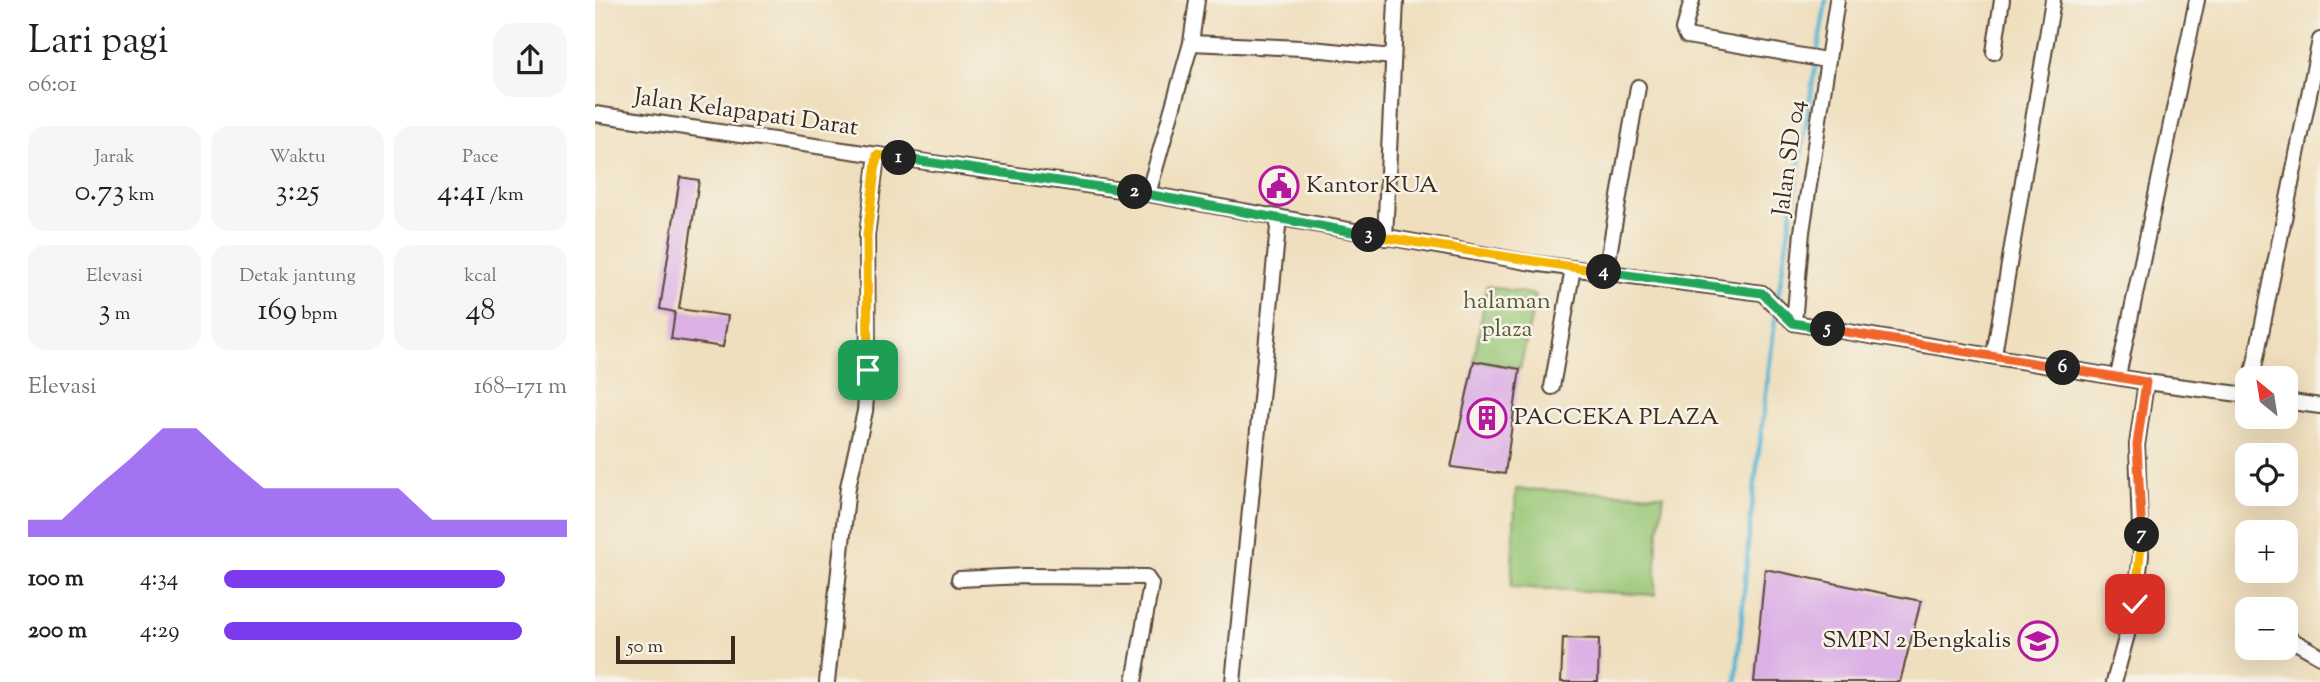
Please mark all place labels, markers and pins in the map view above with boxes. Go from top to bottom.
pin: 1 [881,140,917,176]
public building icon: Kantor KUA [1258,165,1300,207]
place label: Kantor KUA [1306,169,1439,203]
pin: 2 [1117,174,1153,210]
pin: 3 [1351,218,1387,252]
pin: 4 [1587,254,1621,290]
pin: 5 [1811,312,1845,346]
pin [838,340,898,400]
pin: 6 [2045,350,2081,386]
building icon: PACCEKA PLAZA [1466,397,1508,439]
place label: PACCEKA PLAZA [1514,401,1720,435]
pin: 7 [2125,518,2159,552]
pin [2105,574,2165,634]
school or university icon: SMPN 2 Bengkalis [2017,620,2059,662]
place label: SMPN 2 Bengkalis [1822,624,2011,658]

